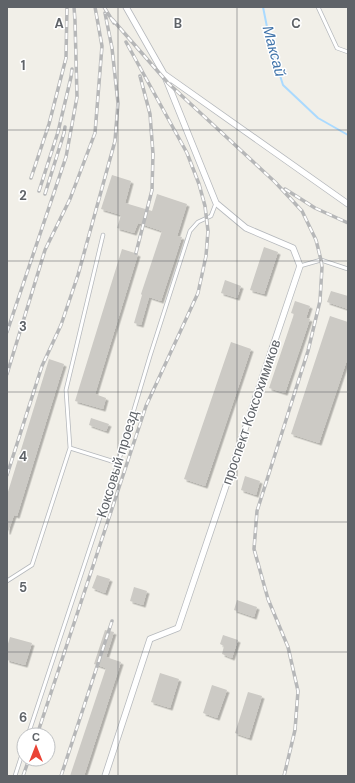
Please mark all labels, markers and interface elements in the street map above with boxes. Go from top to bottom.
text: A [54,15,64,32]
text: B [174,15,182,32]
text: C [291,15,301,32]
water label: Максай [258,23,291,79]
text: 1 [21,57,25,74]
text: 2 [19,187,27,204]
text: 3 [19,318,27,335]
street label: проспект Коксохимиков [218,337,284,487]
street label: Коксовый проезд [92,408,142,520]
text: 4 [19,448,27,465]
text: 5 [19,579,27,596]
text: 6 [19,709,27,726]
north arrow [16,727,56,767]
text: С [32,730,40,744]

